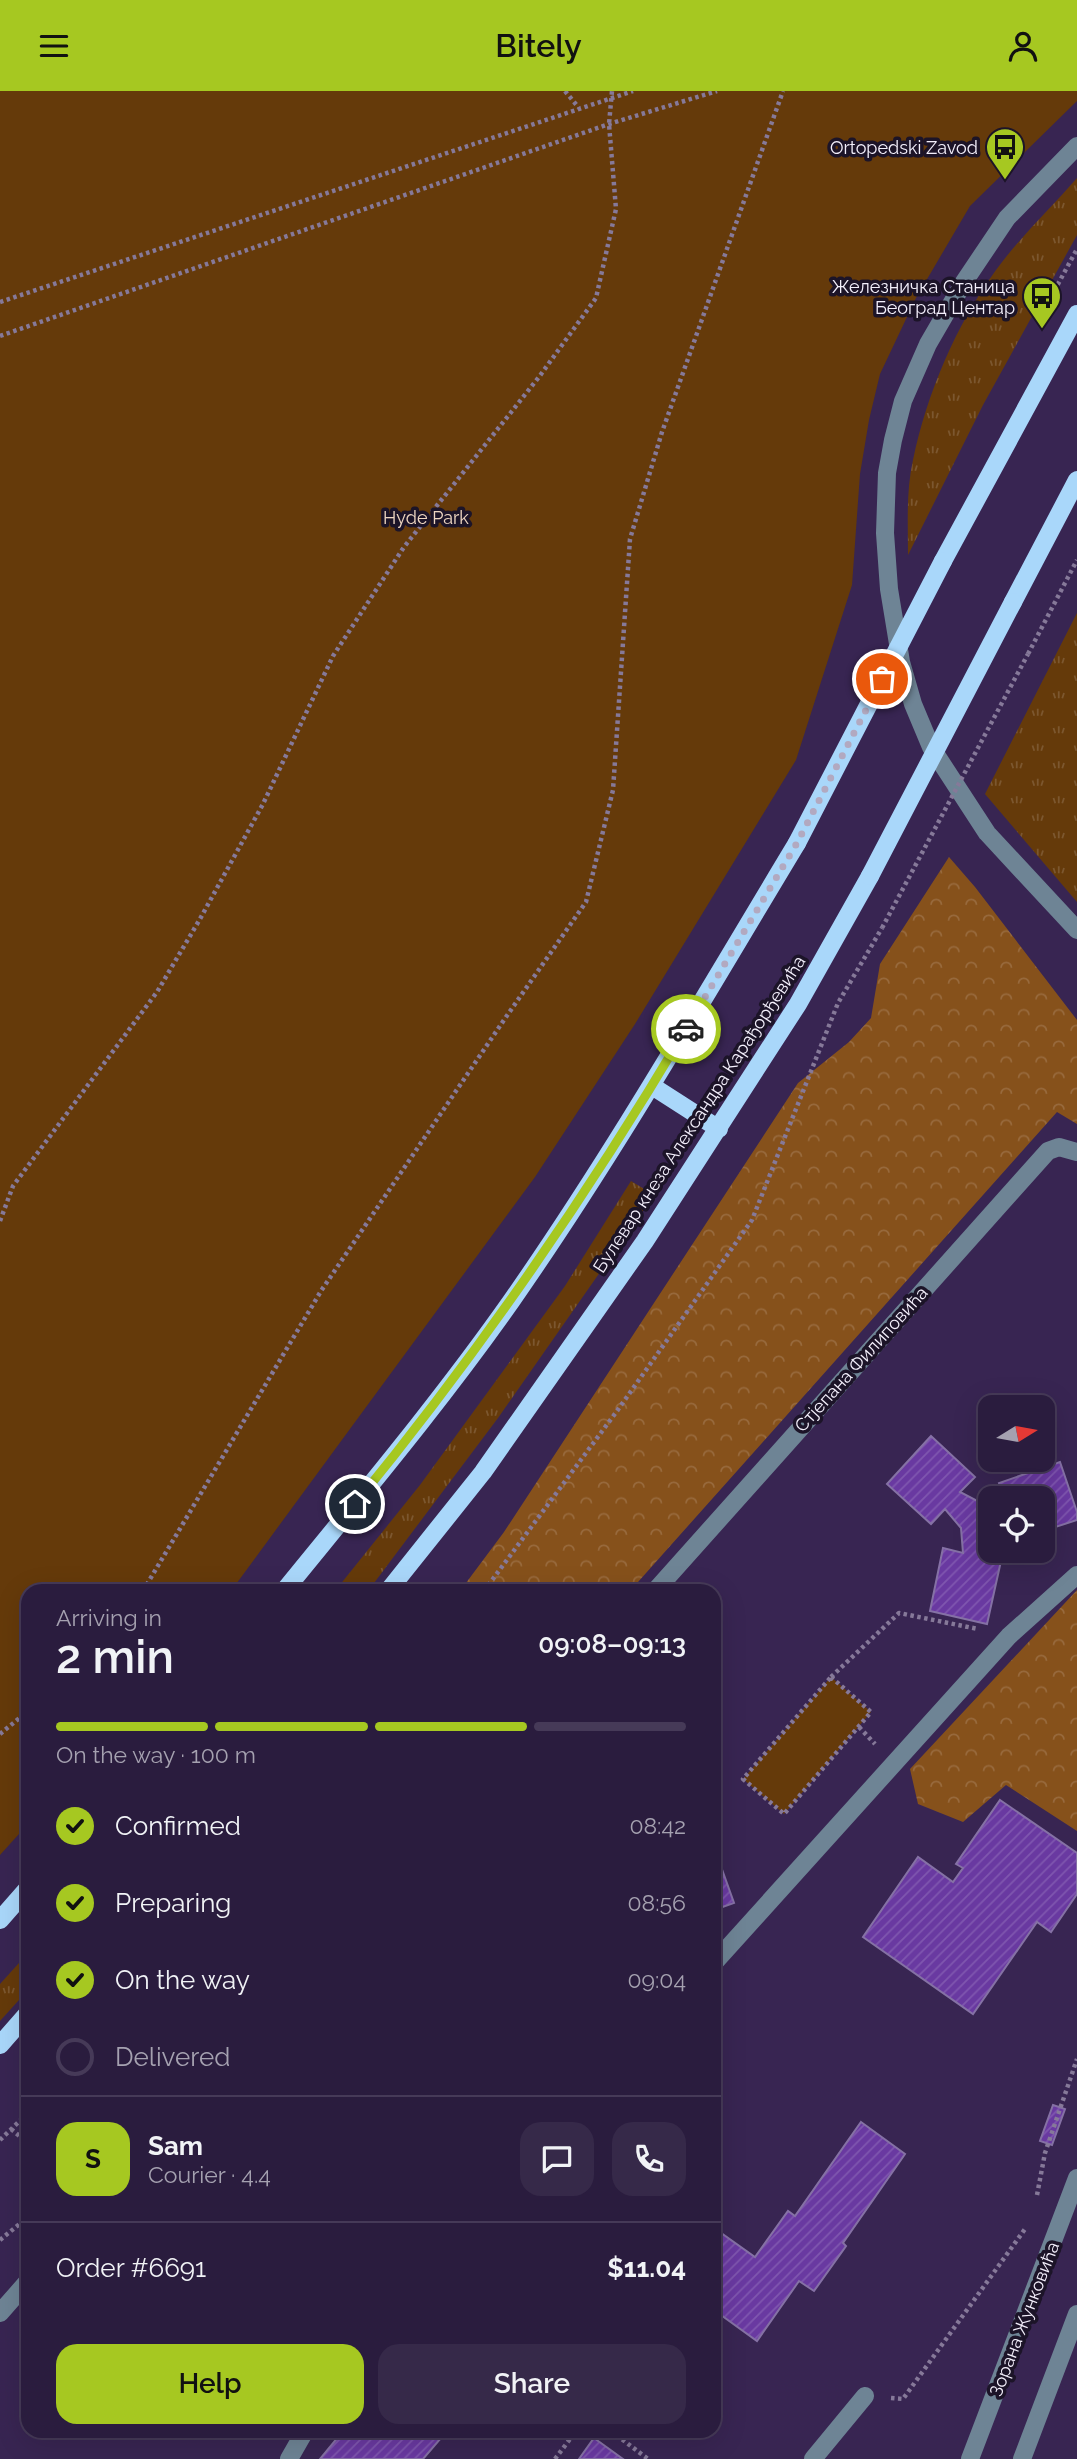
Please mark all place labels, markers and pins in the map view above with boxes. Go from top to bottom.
bus stop icon: Ortopedski Zavod [984,126,1026,181]
place label: Ortopedski Zavod [830,137,978,158]
bus stop icon: Железничка Станица Београд Центар [1021,275,1063,330]
place label: Железничка Станица Београд Центар [832,276,1015,318]
pin [852,649,912,709]
pin [325,1474,385,1534]

